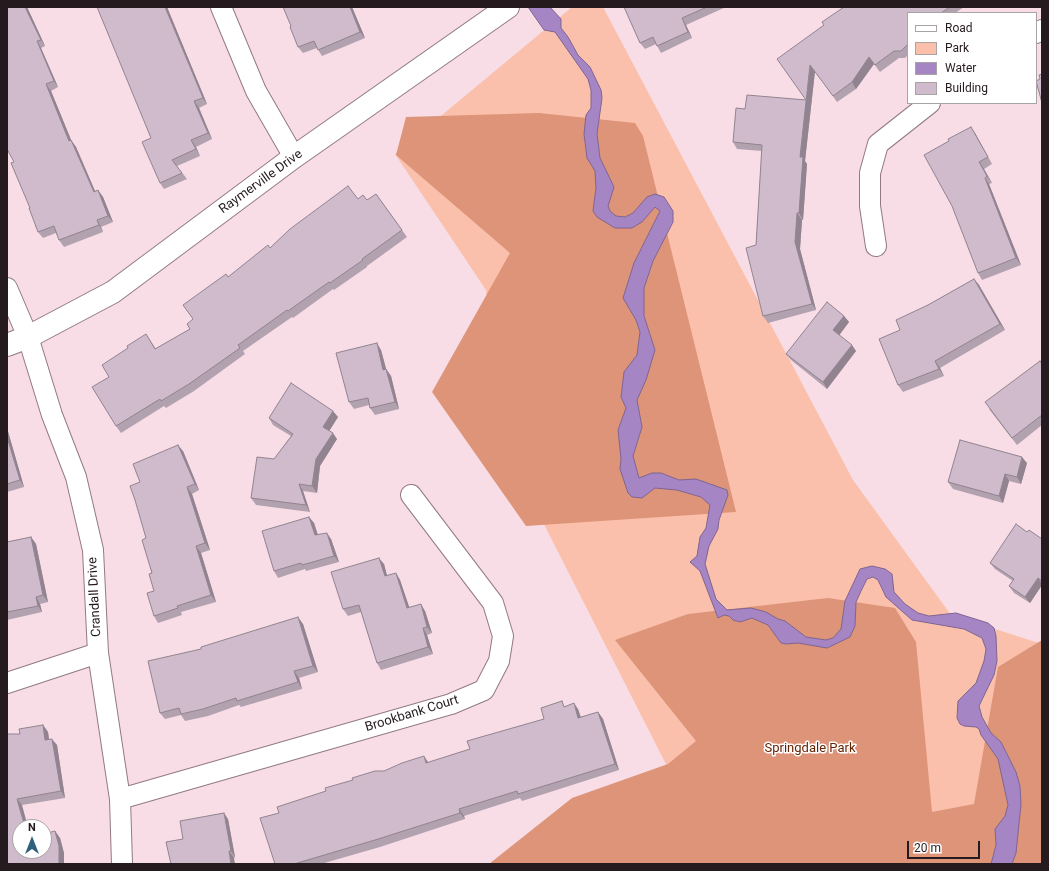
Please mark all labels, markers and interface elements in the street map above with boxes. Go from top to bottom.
legend [907,12,1037,104]
text: Road [945,21,973,35]
text: Park [945,41,969,55]
text: Water [945,61,976,75]
text: Building [945,81,988,95]
street label: Raymerville Drive [216,147,306,217]
street label: Crandall Drive [85,557,105,637]
street label: Brookbank Court [363,692,461,736]
park label: Springdale Park [765,741,855,757]
north arrow [12,819,52,859]
text: N [28,821,36,834]
scale bar [909,833,982,859]
text: 20 m [914,841,941,855]

